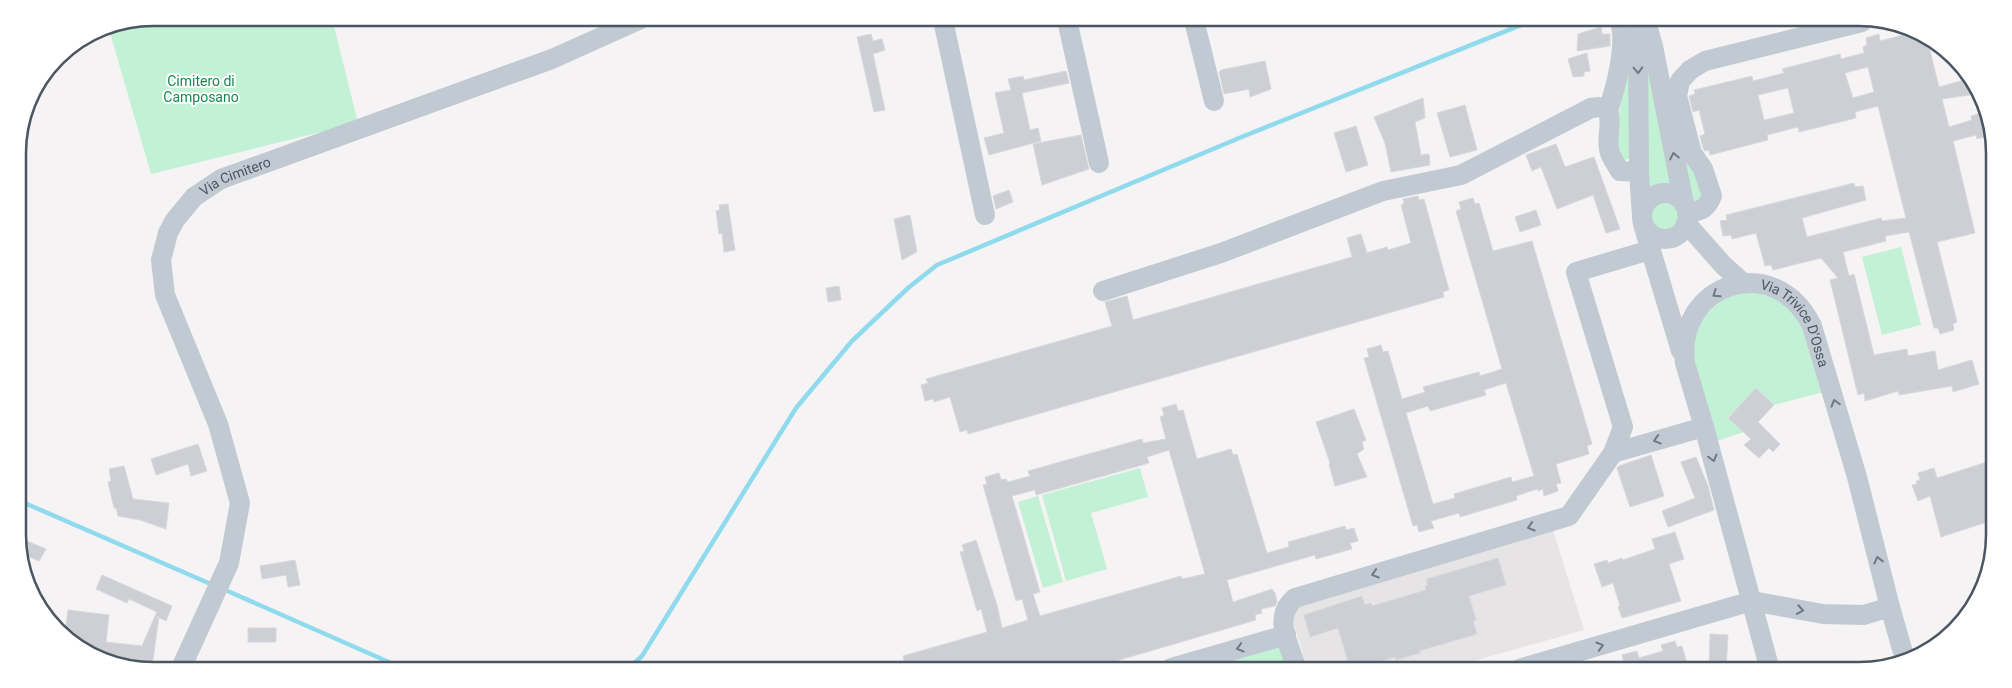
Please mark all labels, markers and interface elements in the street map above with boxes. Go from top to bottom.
one-way arrow [1633,66,1644,74]
park label: Cimitero di Camposano [163,73,239,105]
one-way arrow [1669,152,1680,161]
street label: Via Cimitero [197,154,273,199]
street label: Via Trivice D'Ossa [1759,276,1832,369]
one-way arrow [1712,288,1722,297]
one-way arrow [1830,400,1840,408]
one-way arrow [1653,434,1662,445]
one-way arrow [1707,454,1717,462]
one-way arrow [1528,522,1536,532]
one-way arrow [1873,556,1884,565]
one-way arrow [1372,568,1380,578]
one-way arrow [1796,604,1804,615]
one-way arrow [1595,641,1603,651]
one-way arrow [1236,643,1244,653]

